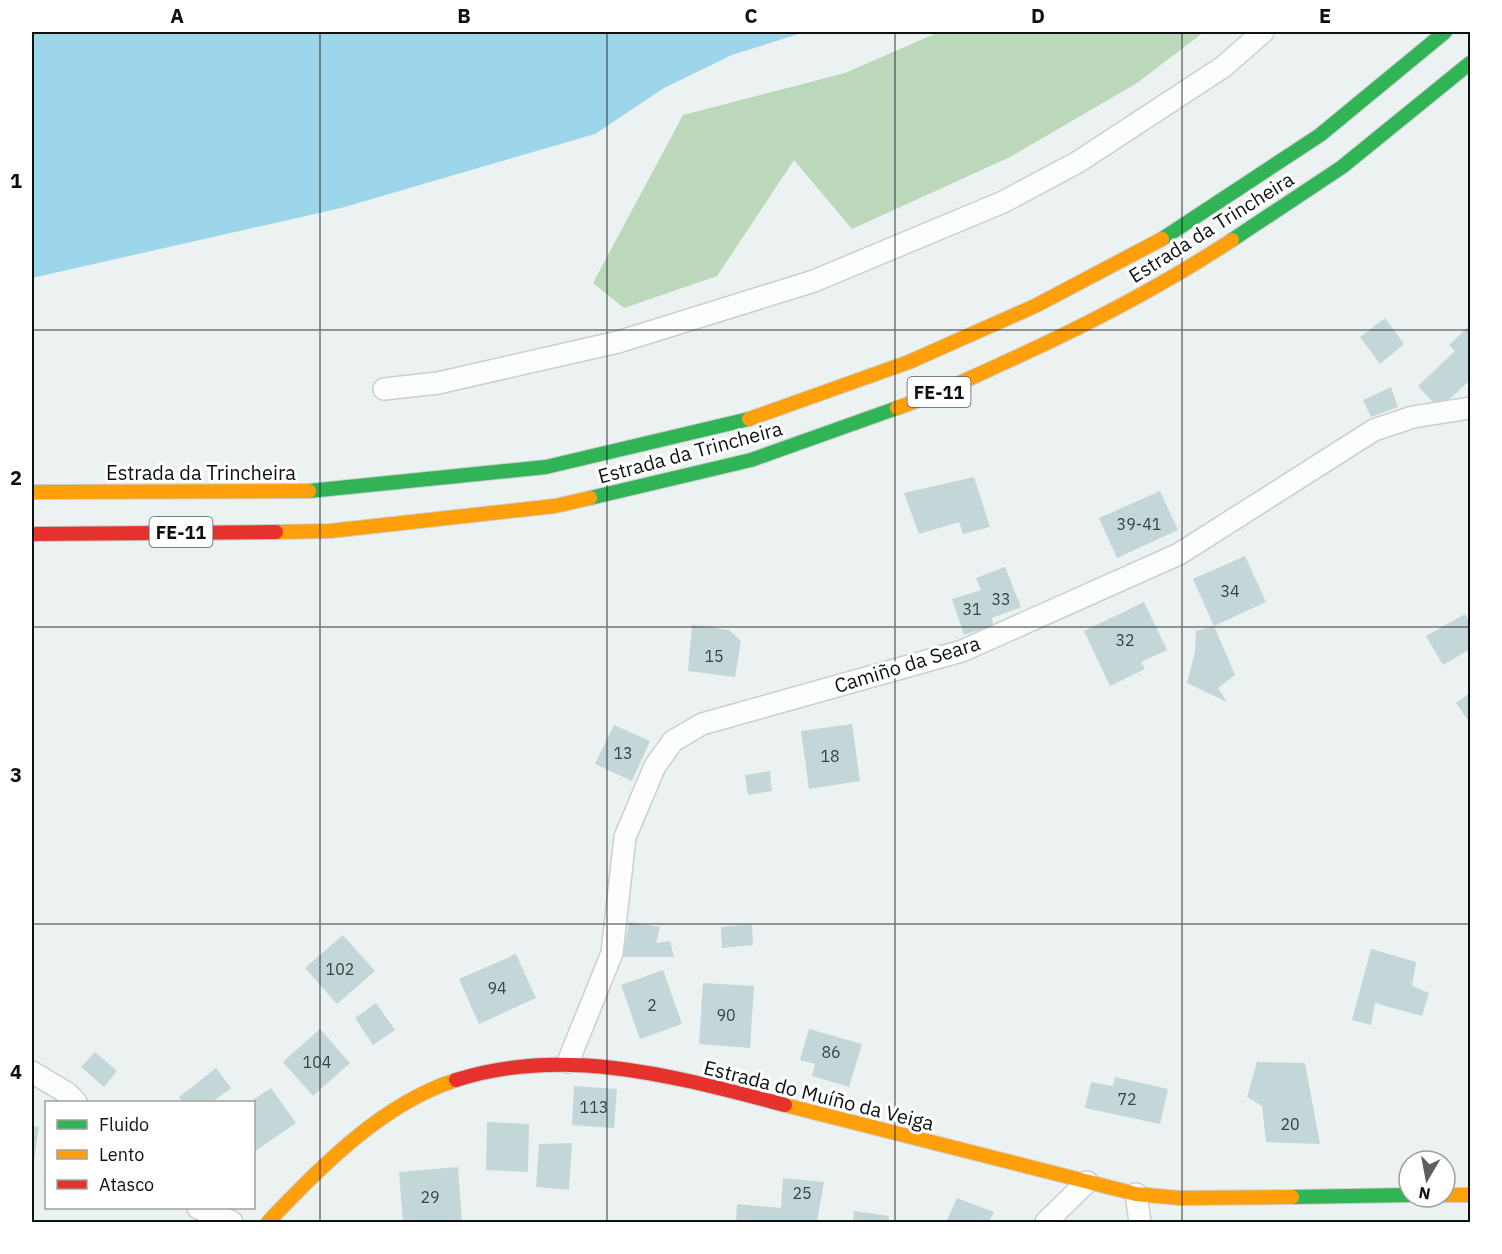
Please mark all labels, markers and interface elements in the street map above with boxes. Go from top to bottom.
text: A [170,2,184,29]
text: B [457,2,471,29]
text: C [744,2,758,29]
text: D [1031,2,1045,29]
text: E [1319,2,1331,29]
street label: Estrada da Trincheira [1123,165,1299,289]
text: 1 [10,167,22,194]
road number: FE-11 [908,377,970,407]
street label: Estrada da Trincheira [595,414,785,490]
street label: Estrada da Trincheira [106,459,296,486]
text: 2 [10,464,22,491]
house number: 39-41 [1117,514,1161,534]
road number: FE-11 [150,517,213,547]
house number: 34 [1220,581,1240,601]
house number: 33 [991,589,1011,609]
house number: 31 [962,599,982,619]
street label: Camiño da Seara [831,629,983,699]
house number: 32 [1115,630,1135,650]
house number: 15 [704,646,724,666]
house number: 13 [613,743,633,763]
house number: 18 [820,746,840,766]
text: 3 [10,761,22,788]
house number: 102 [326,959,354,979]
house number: 94 [487,978,507,998]
house number: 2 [647,995,657,1015]
house number: 90 [716,1005,736,1025]
house number: 86 [821,1042,841,1062]
house number: 104 [303,1052,331,1072]
street label: Estrada do Muíño da Veiga [701,1053,937,1137]
text: 4 [10,1058,22,1085]
house number: 72 [1117,1089,1137,1109]
house number: 113 [580,1097,608,1117]
legend [45,1101,255,1209]
text: Fluido [99,1113,149,1136]
house number: 20 [1280,1114,1300,1134]
text: Lento [99,1143,144,1166]
north arrow [1397,1149,1457,1209]
text: Atasco [99,1173,154,1196]
house number: 25 [792,1183,812,1203]
text: N [1417,1183,1432,1205]
house number: 29 [420,1187,440,1207]

